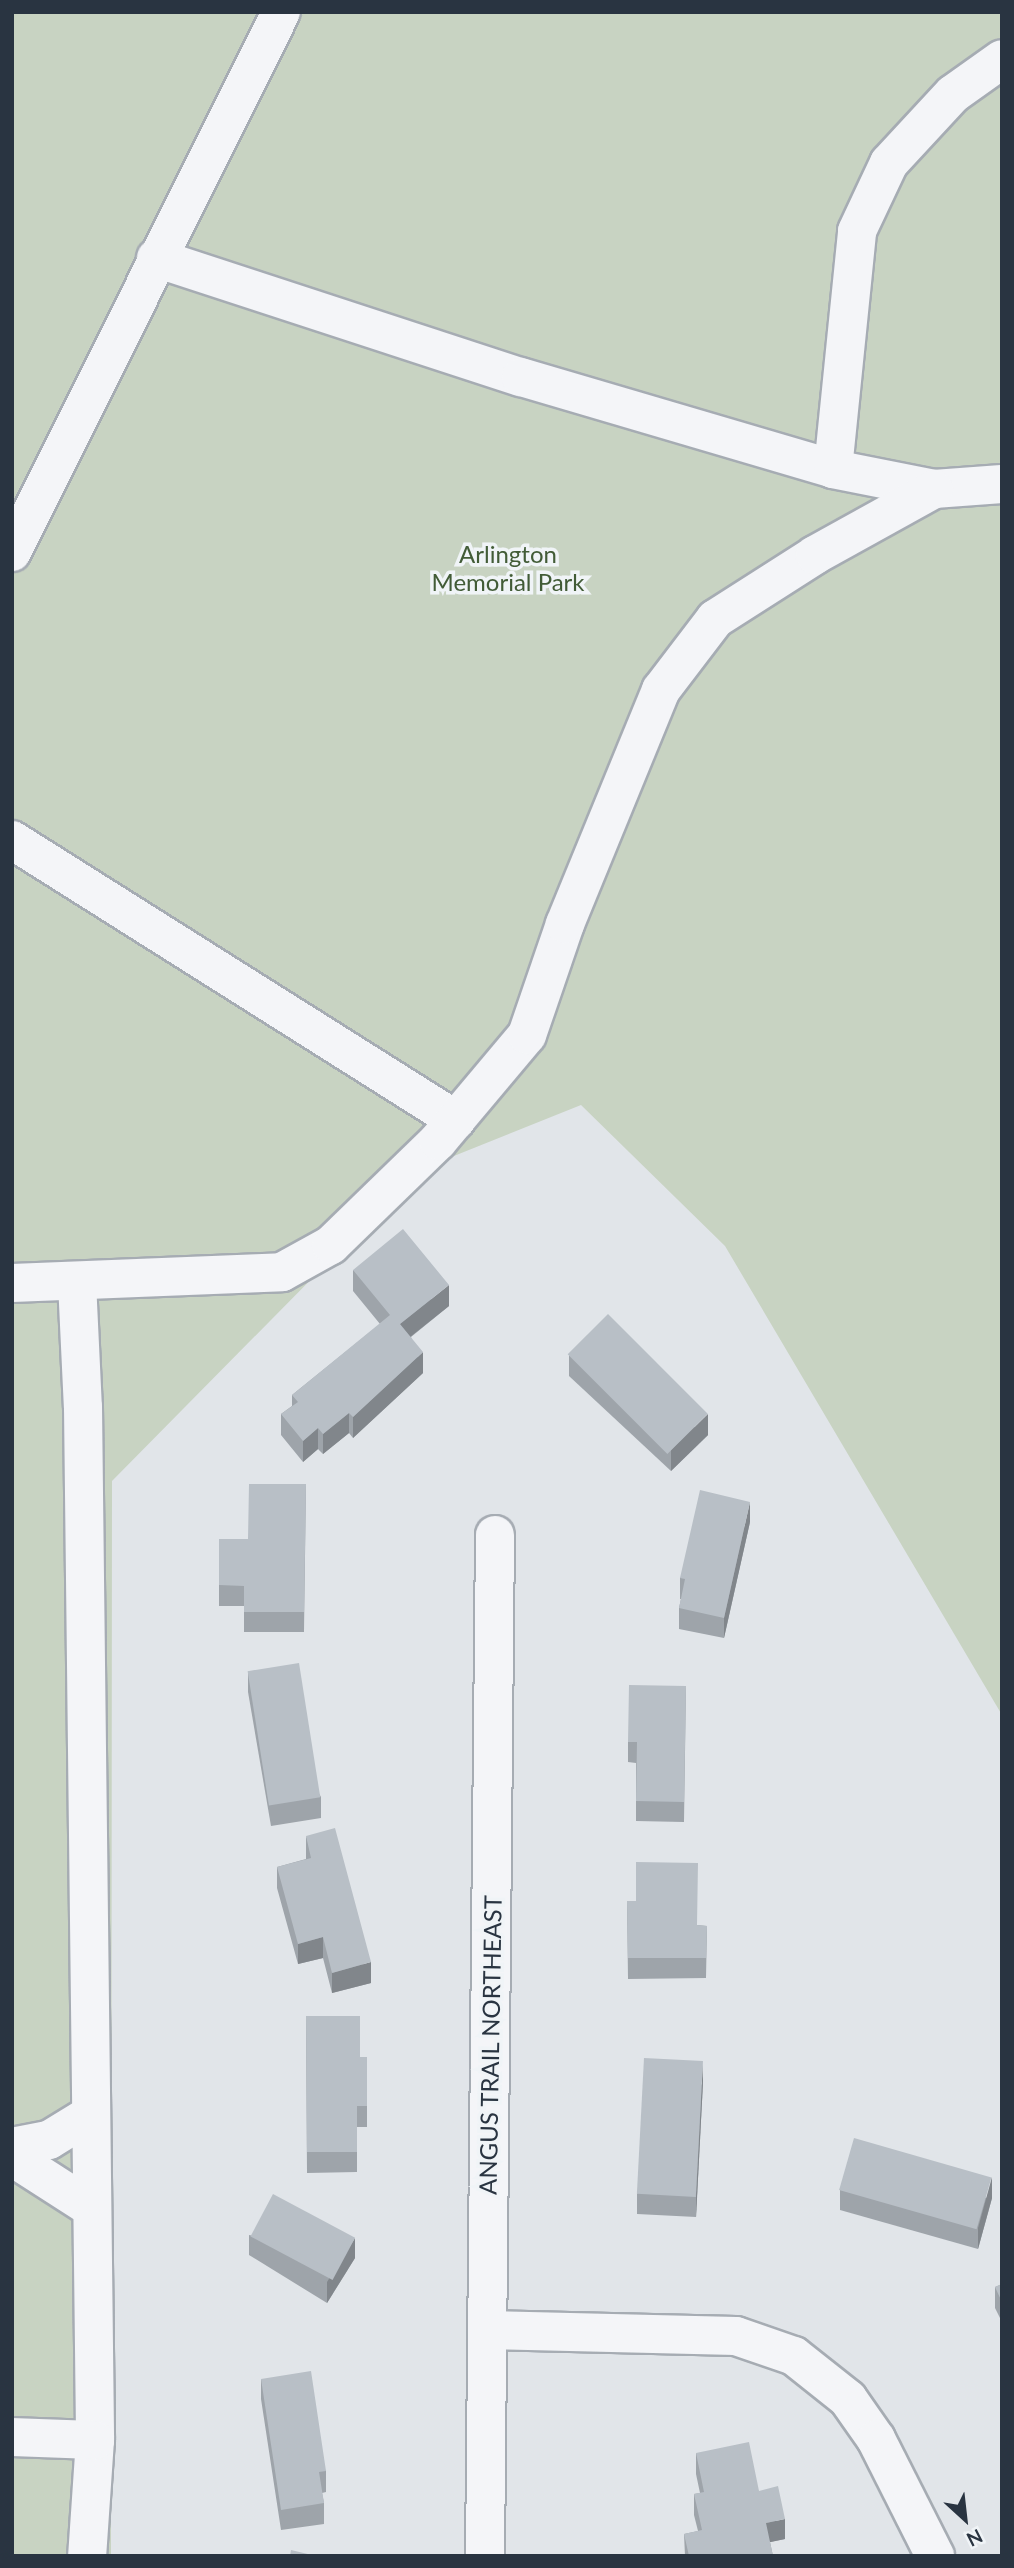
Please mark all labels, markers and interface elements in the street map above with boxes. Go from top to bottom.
park label: Arlington Memorial Park [431,540,585,596]
street label: ANGUS TRAIL NORTHEAST [473,1894,507,2196]
north arrow [930,2484,1000,2554]
text: N [963,2525,987,2552]

